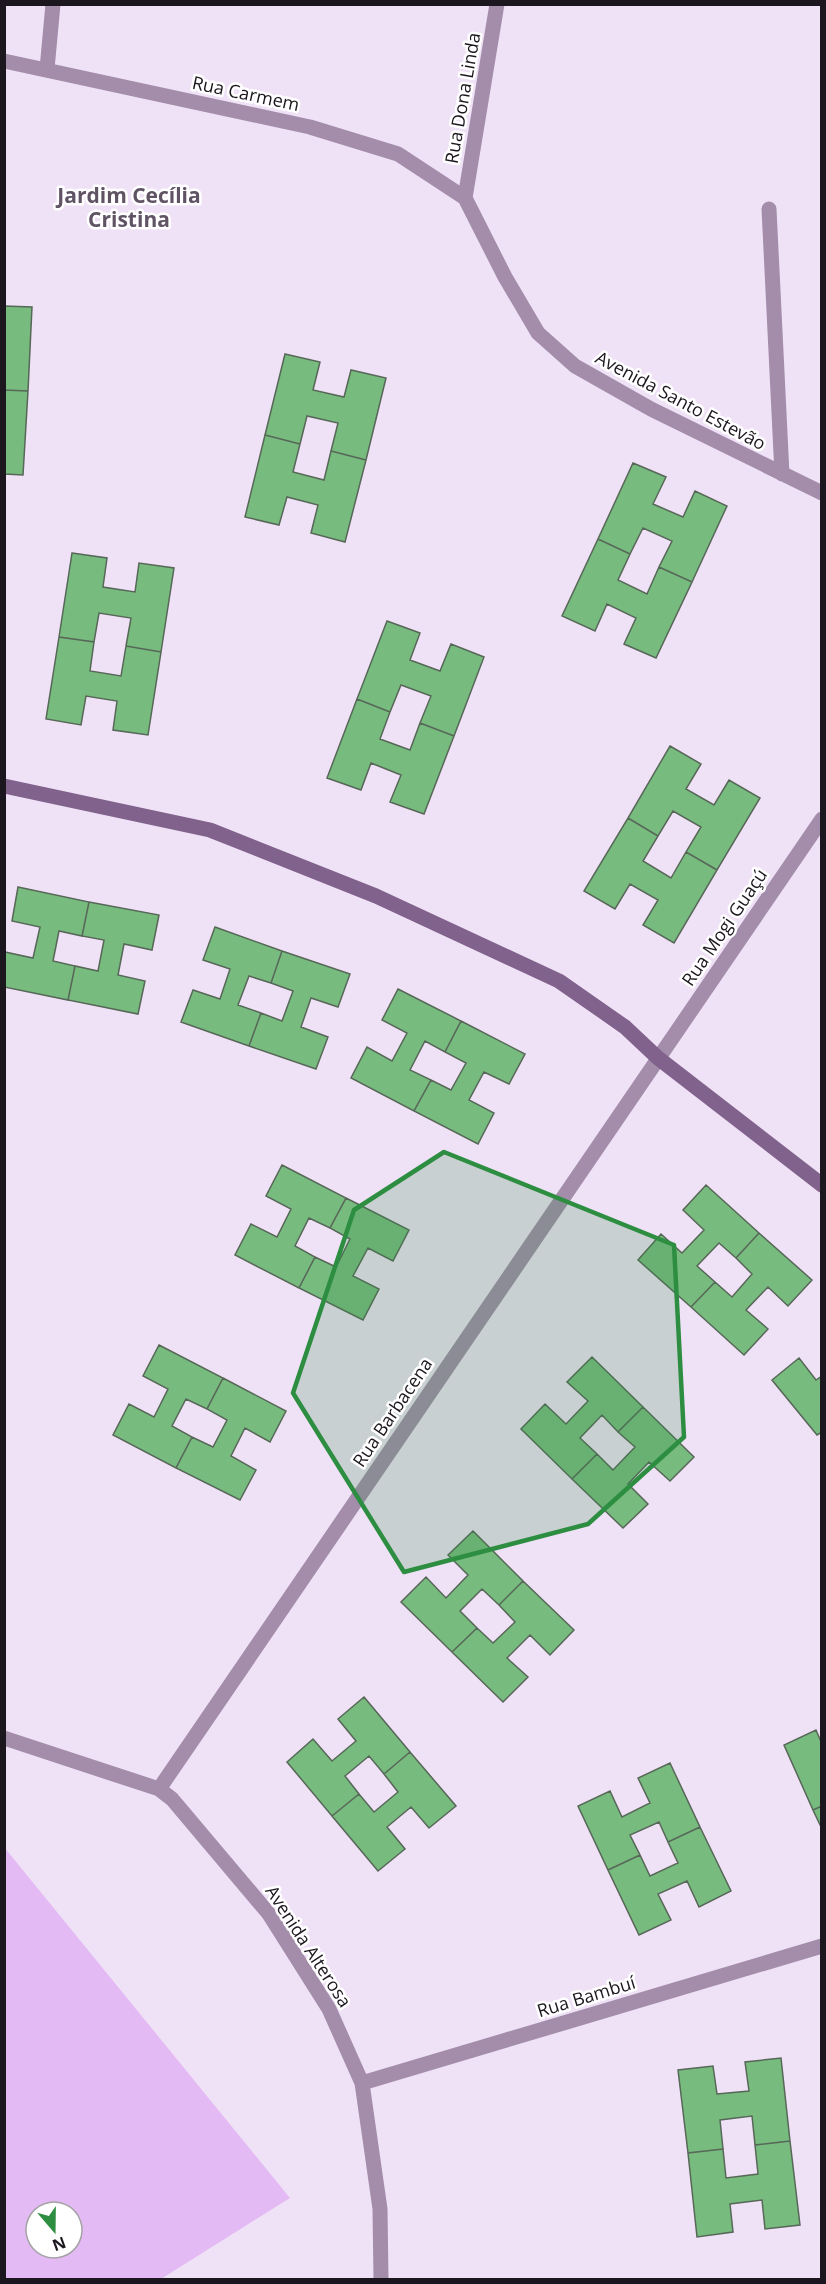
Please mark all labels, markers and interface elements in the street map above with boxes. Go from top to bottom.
street label: Rua Dona Linda [439,31,485,165]
street label: Rua Carmem [190,70,302,116]
district label: Jardim Cecília Cristina [55,181,201,233]
street label: Avenida Santo Estevão [592,345,770,455]
street label: Rua Mogi Guaçú [676,864,772,990]
street label: Rua Barbacena [347,1353,437,1471]
street label: Avenida Alterosa [261,1880,357,2012]
street label: Rua Bambuí [534,1970,639,2022]
north arrow [24,2200,84,2260]
text: N [49,2232,69,2257]

